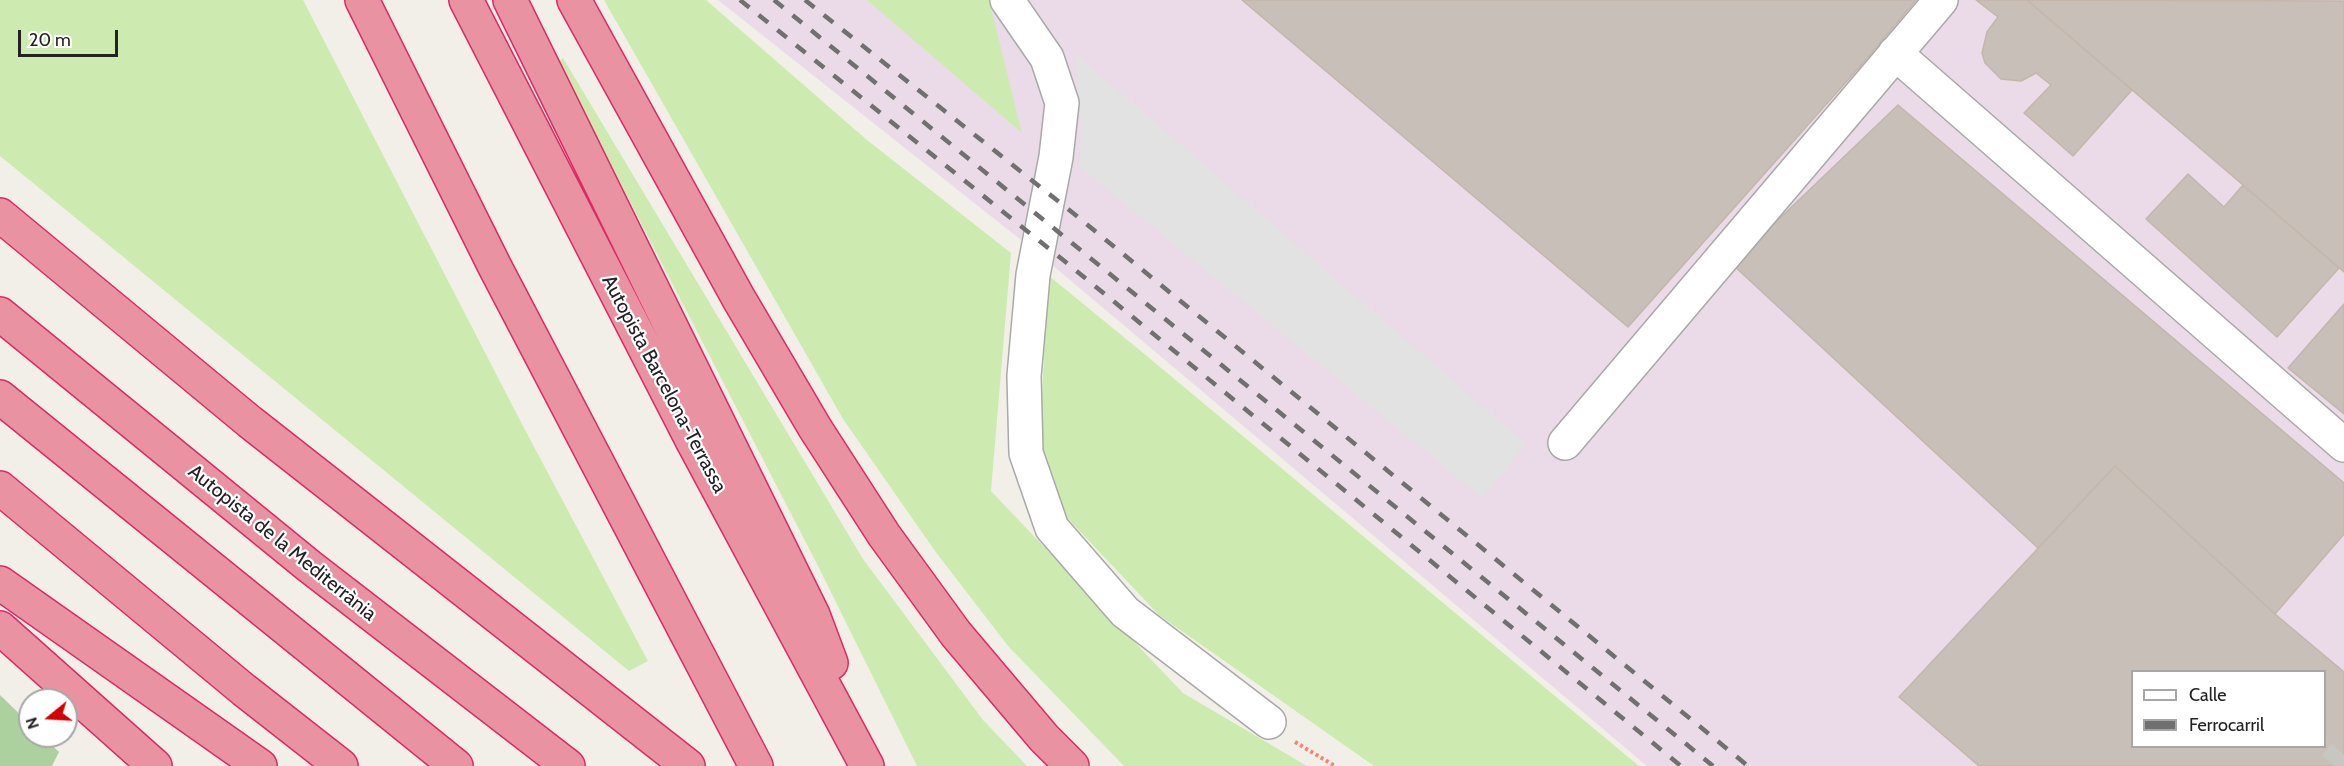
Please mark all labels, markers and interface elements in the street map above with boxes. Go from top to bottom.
scale bar [21,18,122,56]
text: 20 m [29,29,71,51]
street label: Autopista Barcelona-Terrassa [596,271,732,497]
street label: Autopista de la Mediterrània [183,460,381,626]
legend [2131,670,2326,748]
text: Calle [2189,684,2226,706]
north arrow [18,688,78,748]
text: Ferrocarril [2189,714,2264,736]
text: N [22,715,43,731]

